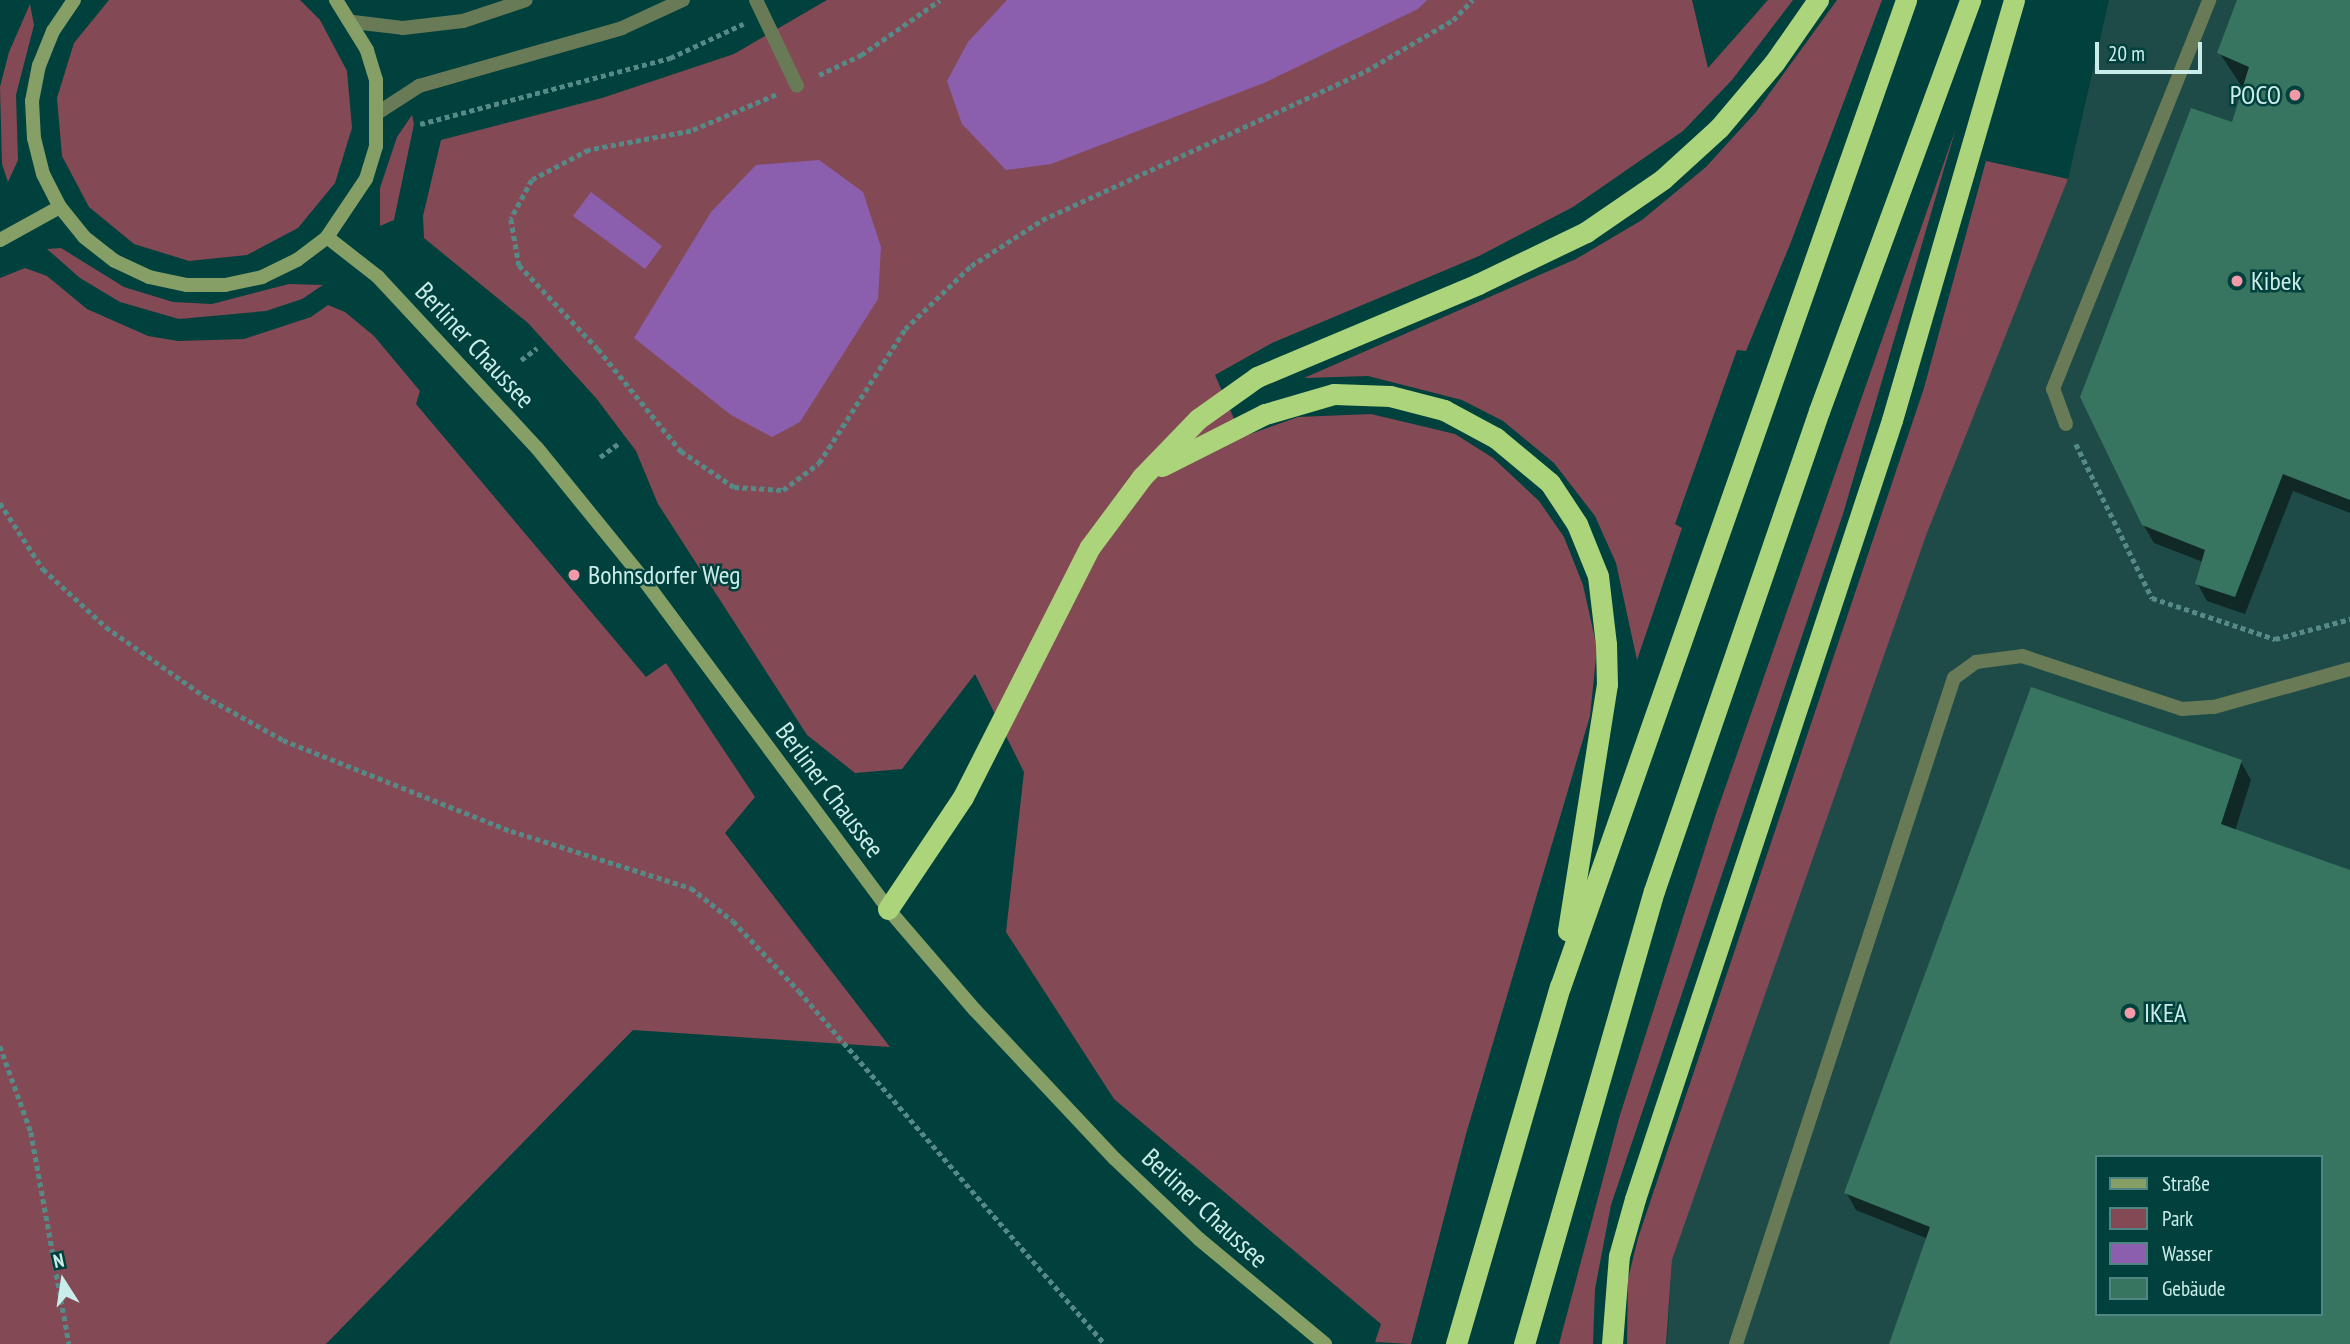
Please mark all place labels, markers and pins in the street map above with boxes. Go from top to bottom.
place label: POCO [2230,79,2281,111]
marker: POCO [2287,87,2303,103]
place label: Kibek [2251,265,2302,297]
marker: Kibek [2229,273,2245,289]
place label: Bohnsdorfer Weg [588,559,741,591]
marker: Bohnsdorfer Weg [566,567,582,583]
place label: IKEA [2144,997,2186,1029]
marker: IKEA [2122,1005,2138,1021]

